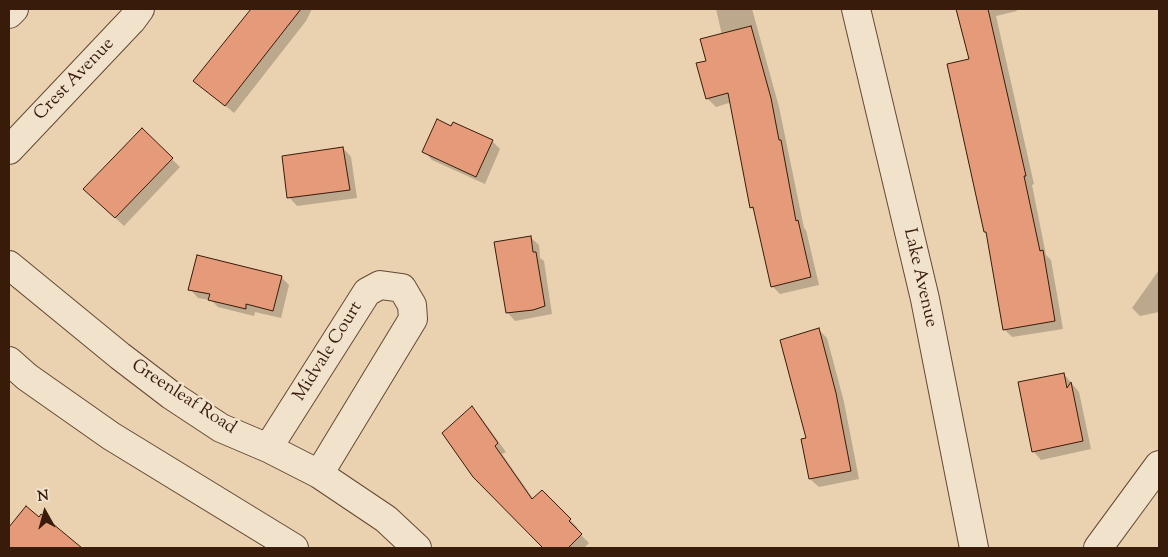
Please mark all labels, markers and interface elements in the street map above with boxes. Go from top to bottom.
street label: Crest Avenue [30,34,120,126]
street label: Lake Avenue [897,226,941,330]
street label: Midvale Court [290,298,368,406]
street label: Greenleaf Road [126,356,240,440]
north arrow [20,487,70,537]
text: N [36,487,50,508]

